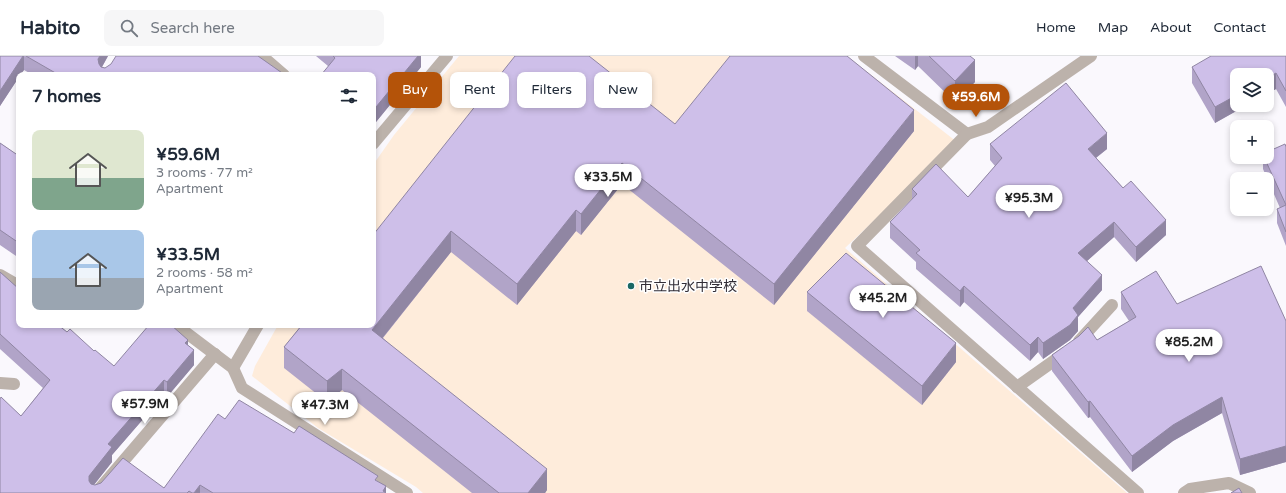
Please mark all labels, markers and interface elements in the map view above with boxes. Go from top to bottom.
search box [104,10,384,46]
text: Habito [20,17,80,39]
icon: search [118,17,140,39]
text: Search here [150,19,235,37]
text: Home [1036,19,1076,36]
text: Map [1098,19,1128,36]
text: About [1150,19,1192,36]
text: Contact [1214,19,1266,36]
map controls [1230,68,1274,216]
button: layers [1230,68,1274,112]
chip: Buy [388,72,442,108]
chip: Rent [450,72,509,108]
chip: Filters [517,72,586,108]
chip: New [594,72,652,108]
pin: ¥59.6M [943,84,1009,118]
icon: filters [338,85,360,107]
text: 7 homes [32,86,101,107]
text: ¥59.6M [952,89,1000,105]
button: + [1230,120,1274,164]
text: ¥59.6M [156,144,220,165]
icon: home [64,146,112,194]
pin: ¥33.5M [575,164,641,198]
text: 3 rooms · 77 m² [156,165,253,181]
text: ¥33.5M [584,169,632,185]
button: − [1230,172,1274,216]
text: Apartment [156,181,223,197]
pin: ¥95.3M [996,185,1062,219]
text: ¥95.3M [1005,190,1053,206]
text: ¥33.5M [156,244,220,265]
icon: home [64,246,112,294]
text: 2 rooms · 58 m² [156,265,253,281]
place label: 市立出水中学校 [639,278,737,295]
text: Apartment [156,281,223,297]
marker: 市立出水中学校 [626,281,636,291]
pin: ¥45.2M [850,285,916,319]
text: ¥45.2M [859,290,907,306]
pin: ¥85.2M [1156,329,1222,363]
text: ¥85.2M [1165,334,1213,350]
pin: ¥57.9M [112,391,178,425]
pin: ¥47.3M [292,392,358,426]
text: ¥57.9M [121,396,169,412]
text: ¥47.3M [301,397,349,413]

